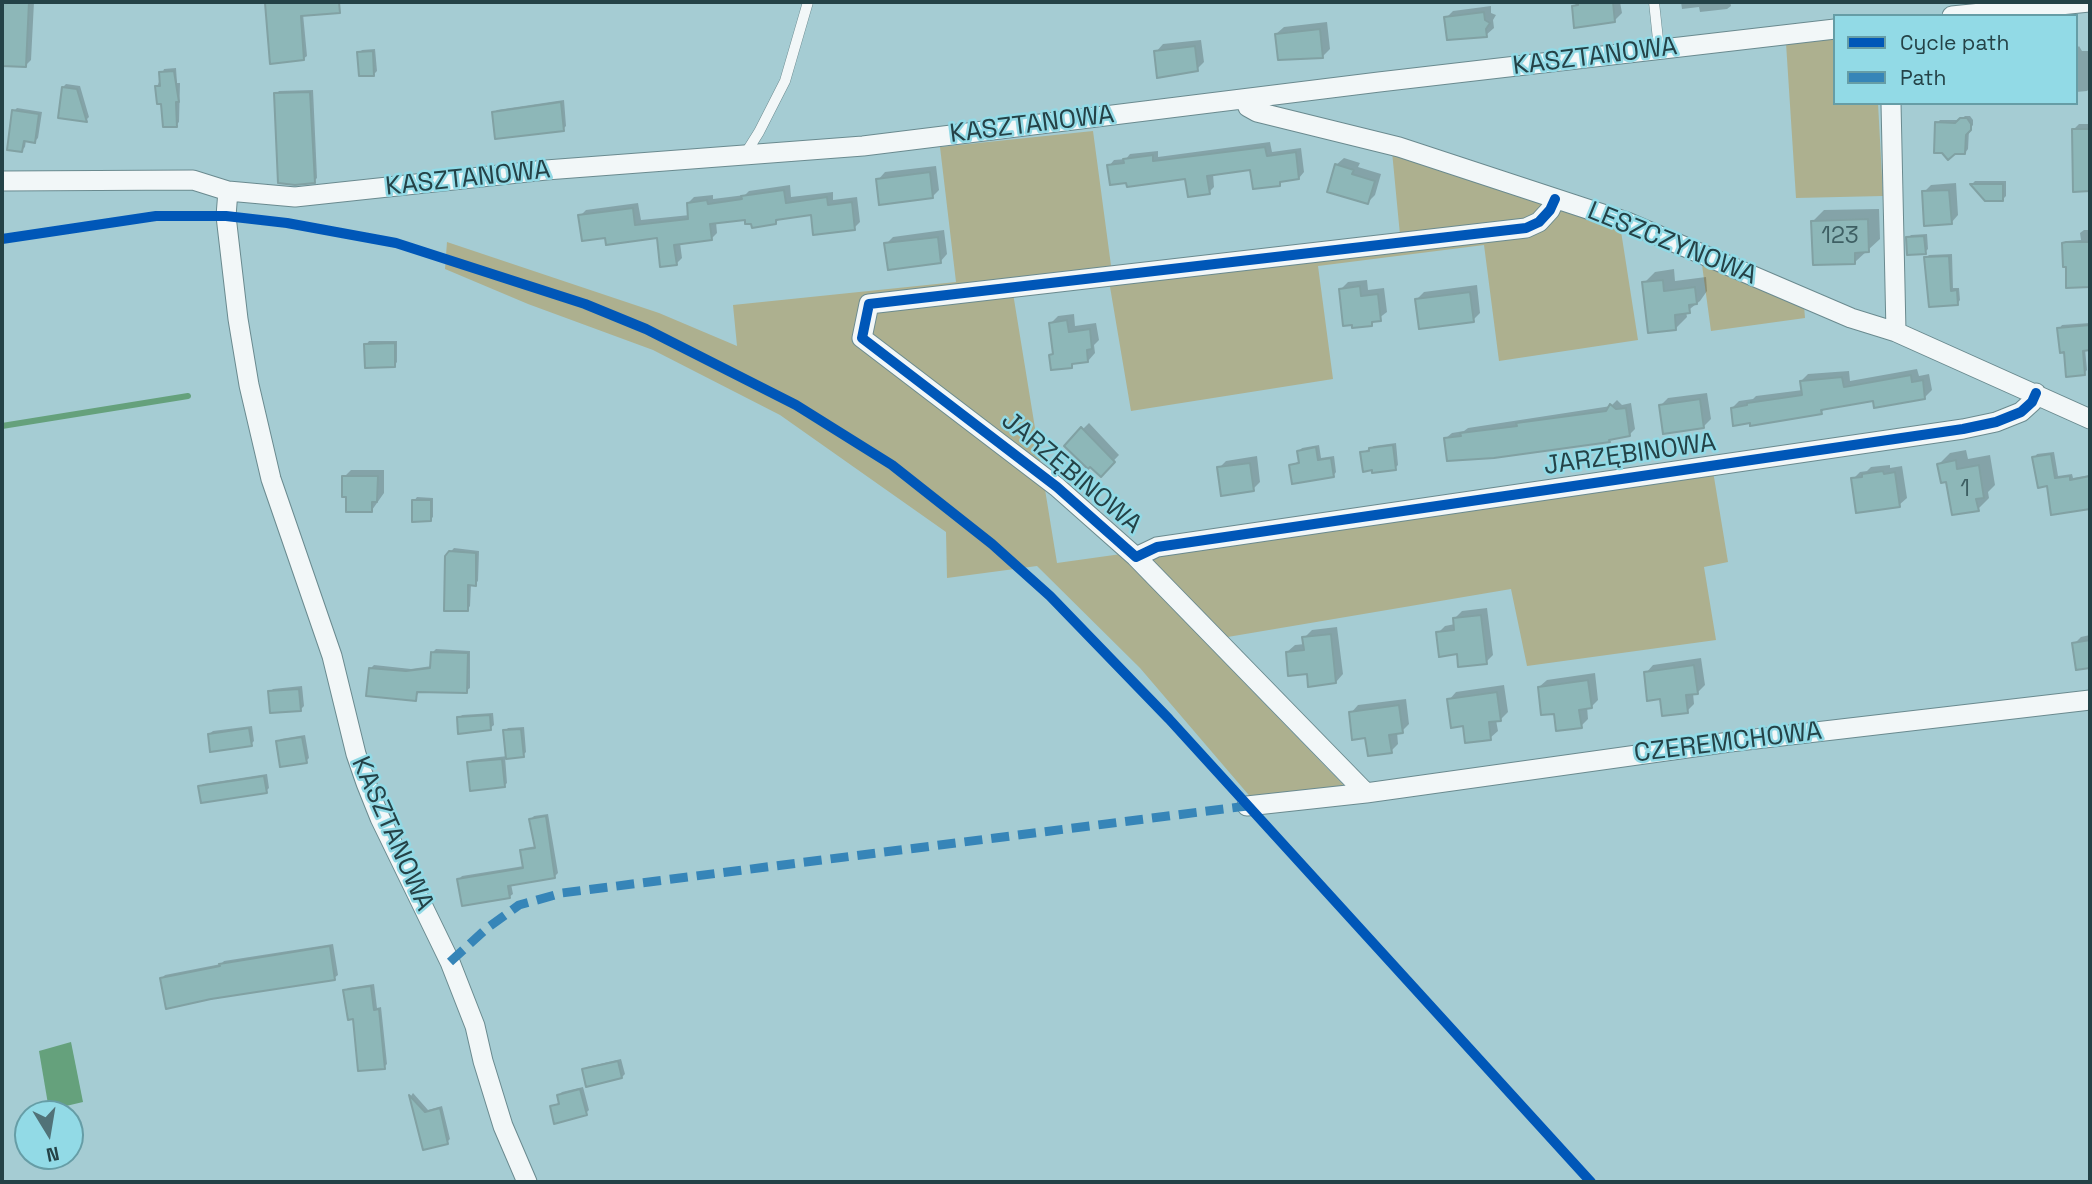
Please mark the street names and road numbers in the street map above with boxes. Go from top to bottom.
street label: KASZTANOWA [1511,31,1679,83]
street label: KASZTANOWA [948,99,1116,151]
street label: KASZTANOWA [384,155,552,203]
street label: LESZCZYNOWA [1583,196,1761,292]
street label: JARZĘBINOWA [995,405,1147,541]
street label: JARZĘBINOWA [1542,427,1718,483]
street label: CZEREMCHOWA [1632,716,1824,770]
street label: KASZTANOWA [344,752,440,916]

